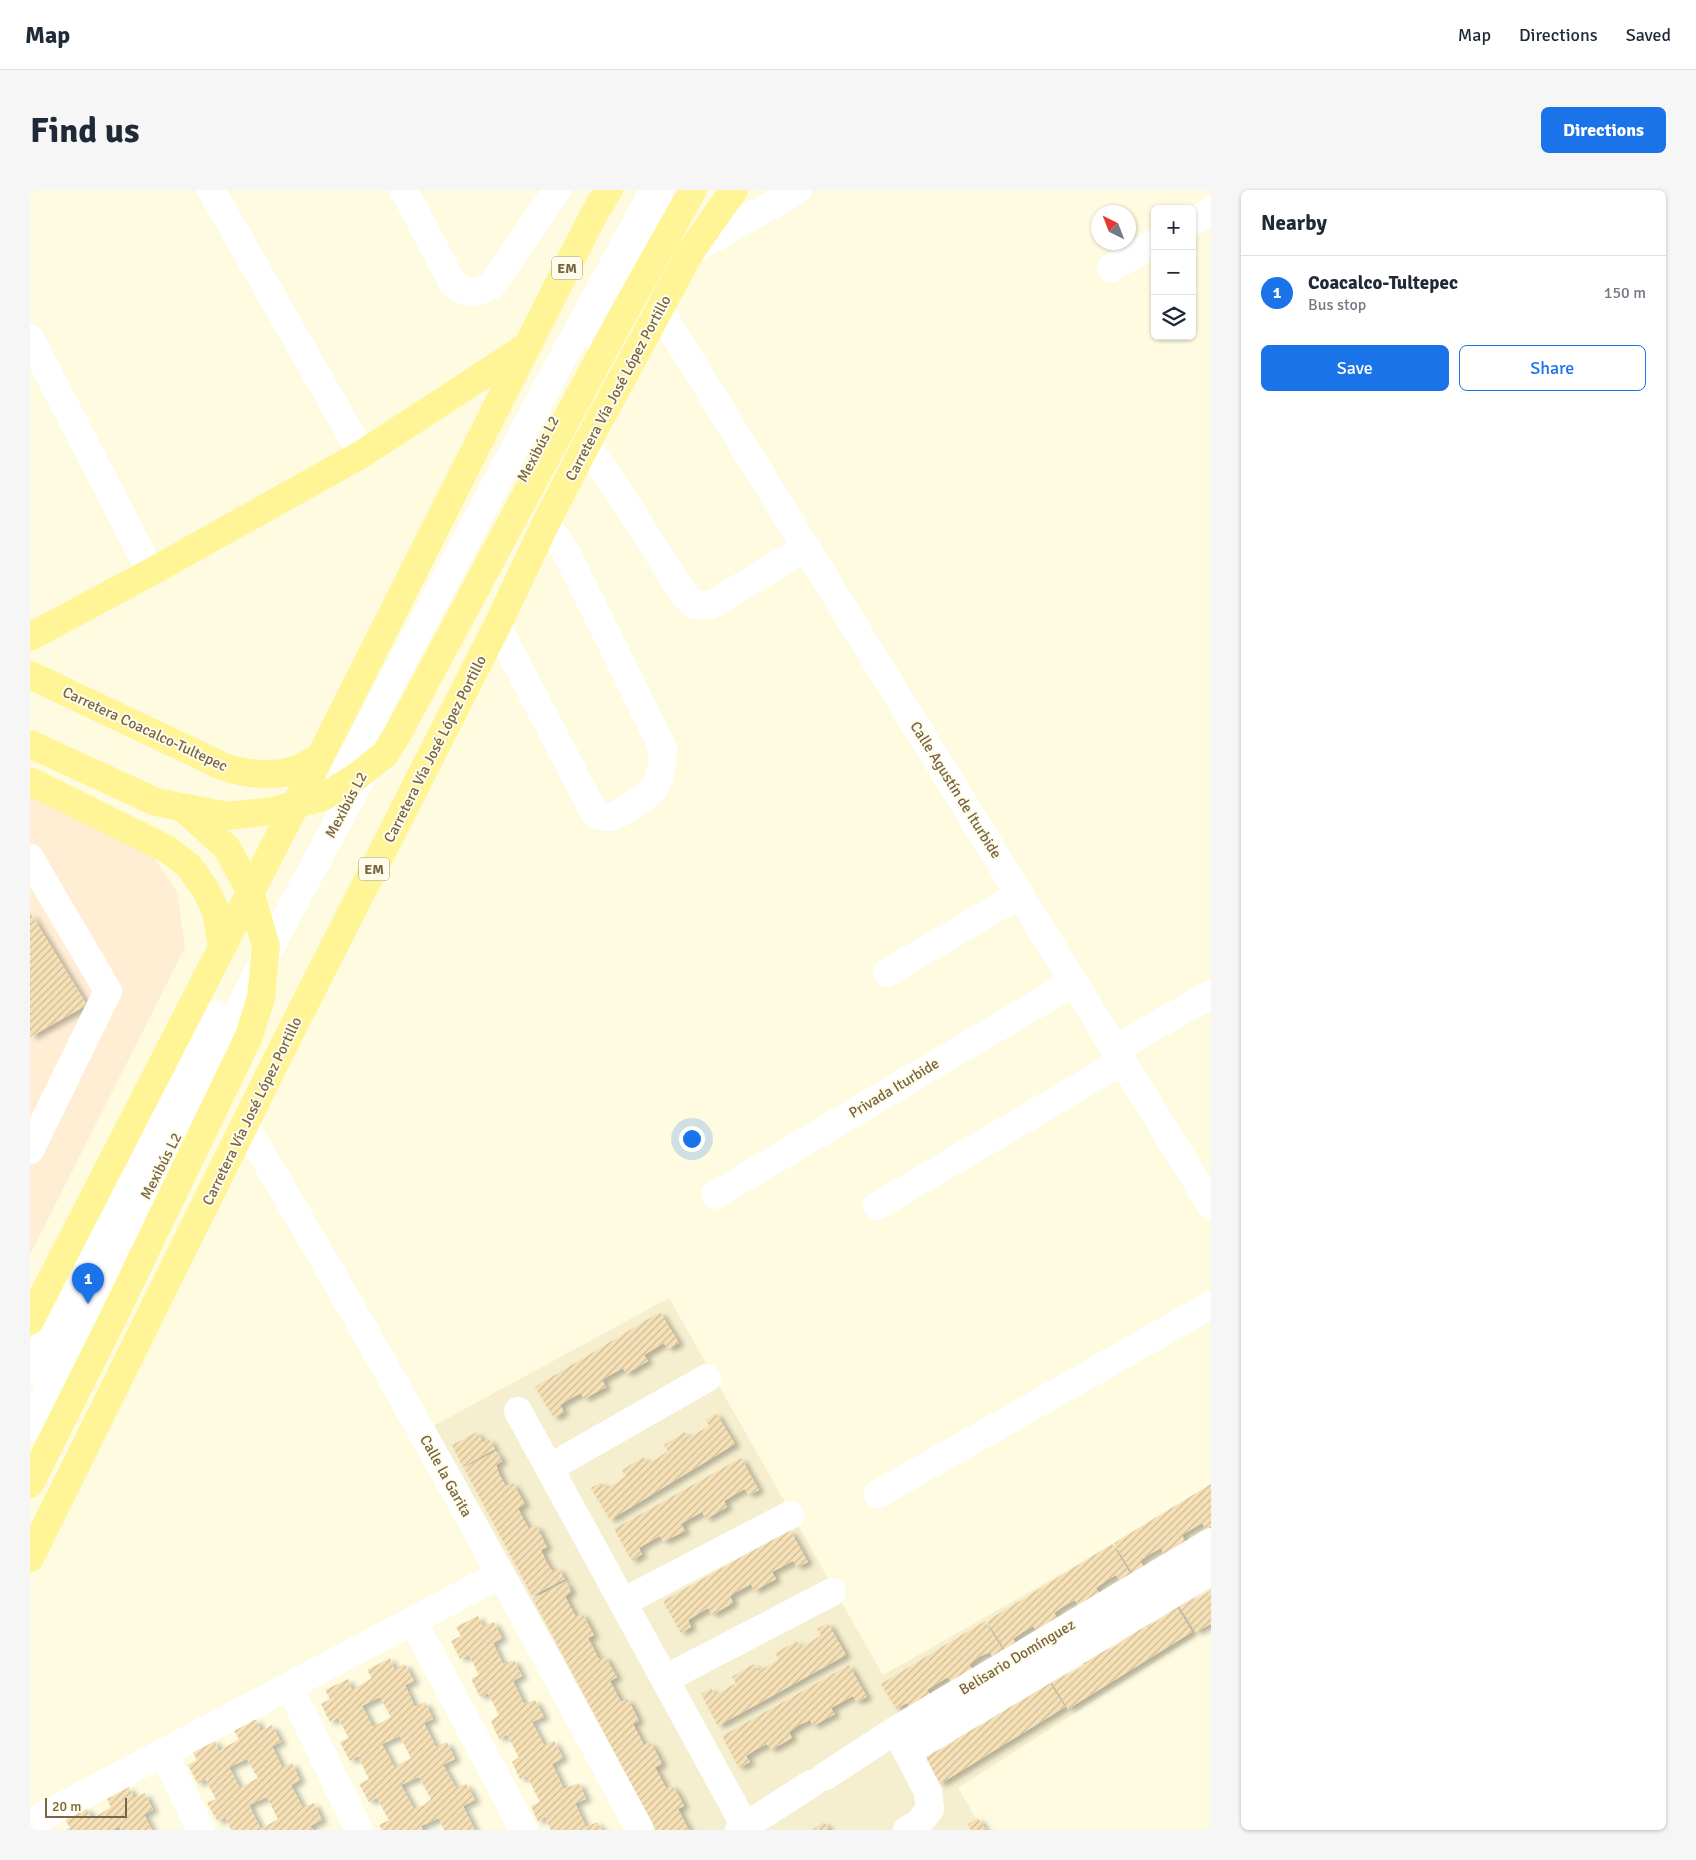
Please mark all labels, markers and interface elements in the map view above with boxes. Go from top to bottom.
text: Map [25,20,70,50]
text: Map [1458,24,1491,46]
text: Directions [1519,24,1598,46]
text: Saved [1626,24,1671,46]
button: Directions [1541,107,1666,153]
text: Find us [30,109,140,152]
north arrow [1091,205,1136,250]
map controls [1151,205,1196,340]
button: + [1151,205,1196,250]
text: Nearby [1261,210,1327,236]
button: − [1151,250,1196,295]
road number: EM [552,256,582,280]
text: Coacalco-Tultepec [1308,271,1458,295]
text: 1 [1273,283,1281,303]
text: 150 m [1604,283,1646,303]
street label: Carretera Vía José López Portillo [561,292,675,484]
button: layers [1151,295,1196,340]
text: Bus stop [1308,295,1366,315]
button: Save [1261,345,1449,391]
button: Share [1459,345,1646,391]
street label: Mexibús L2 [513,413,563,485]
street label: Carretera Vía José López Portillo [380,652,490,845]
street label: Carretera Coacalco-Tultepec [60,683,230,775]
street label: Calle Agustín de Iturbide [906,718,1006,862]
street label: Mexibús L2 [321,769,371,841]
road number: EM [359,858,389,881]
street label: Carretera Vía José López Portillo [198,1014,306,1208]
street label: Privada Iturbide [846,1054,942,1122]
your location [679,1126,705,1152]
street label: Mexibús L2 [137,1130,185,1202]
pin: 1 [72,1263,104,1304]
street label: Calle la Garita [416,1432,476,1520]
street label: Belisario Domínguez [956,1615,1079,1699]
scale bar [45,1795,128,1818]
text: 20 m [52,1798,81,1815]

